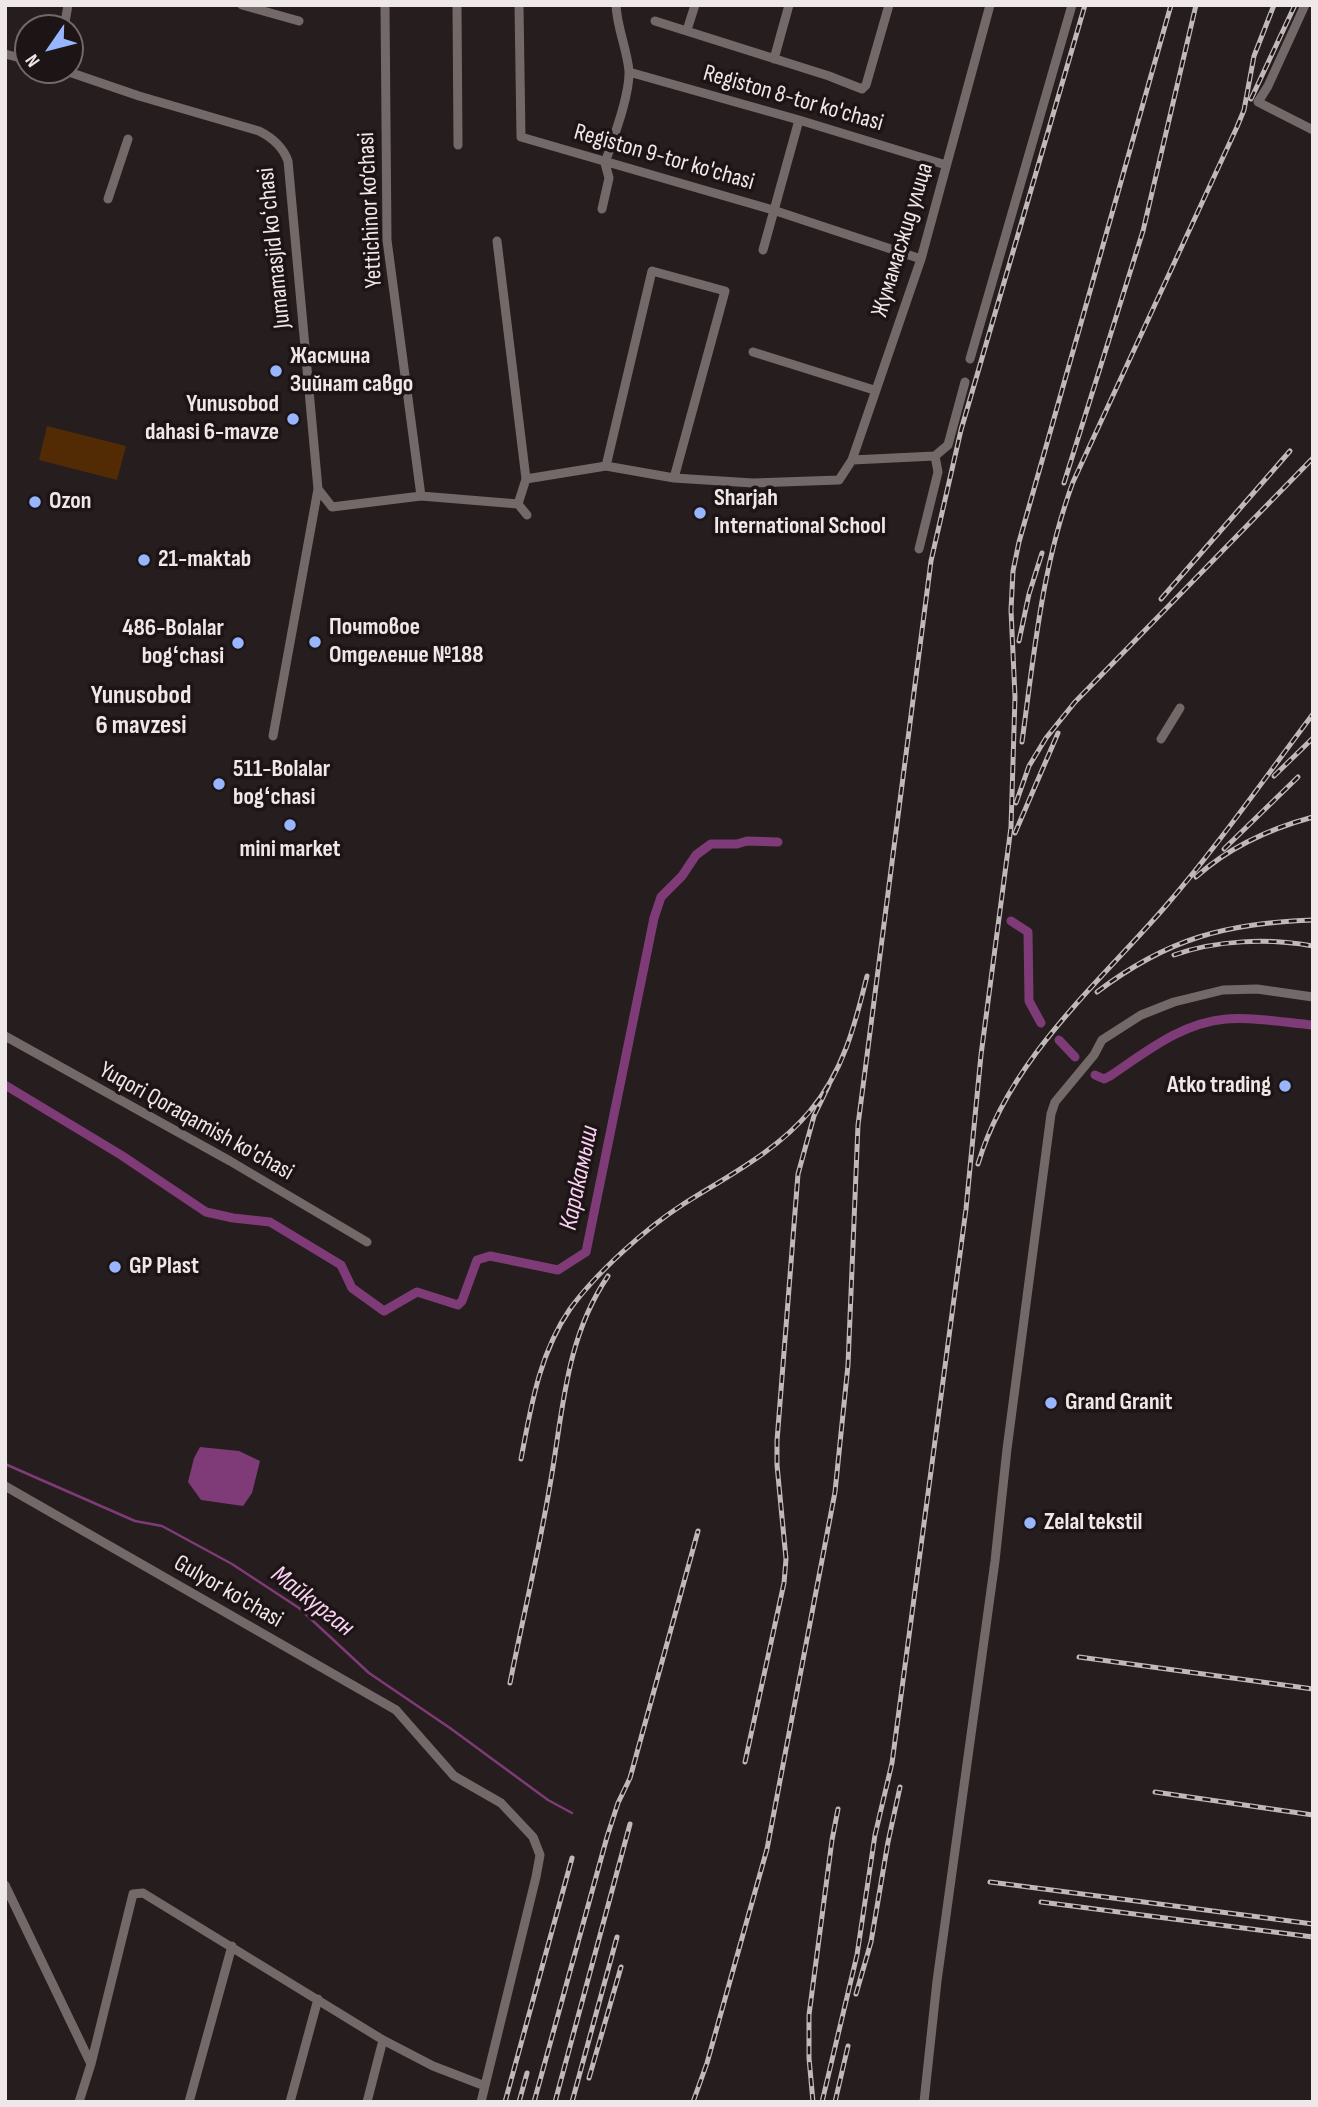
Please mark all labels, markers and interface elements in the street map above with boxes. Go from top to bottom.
north arrow [14,14,84,84]
text: N [21,49,45,71]
street label: Registon 8-tor ko'chasi [700,60,886,138]
street label: Registon 9-tor ko'chasi [571,118,757,198]
street label: Yettichinor ko‘chasi [353,131,389,289]
street label: Жумамасжид улица [866,159,940,321]
street label: Jumamasjid koʻchasi [252,166,298,330]
place label: Жасмина Зийнат савдо [290,343,413,399]
marker: Жасмина Зийнат савдо [268,363,284,379]
place label: Yunusobod dahasi 6-mavze [145,391,279,447]
marker: Yunusobod dahasi 6-mavze [285,411,301,427]
place label: Sharjah International School [714,485,886,541]
place label: Ozon [49,488,91,516]
marker: Ozon [27,494,43,510]
marker: Sharjah International School [692,505,708,521]
place label: 21-maktab [158,546,251,574]
marker: 21-maktab [136,552,152,568]
place label: Почтовое Отделение №188 [329,614,484,670]
place label: 486-Bolalar bogʻchasi [122,615,224,671]
marker: Почтовое Отделение №188 [307,634,323,650]
marker: 486-Bolalar bogʻchasi [230,635,246,651]
district label: Yunusobod 6 mavzesi [91,680,191,742]
place label: 511-Bolalar bogʻchasi [233,756,330,812]
marker: 511-Bolalar bogʻchasi [211,776,227,792]
marker: mini market [282,817,298,833]
place label: mini market [239,836,341,864]
street label: Yuqori Qoraqamish ko'chasi [94,1057,298,1187]
place label: Atko trading [1167,1072,1271,1100]
marker: Atko trading [1277,1078,1293,1094]
water label: Каракамыш [554,1123,606,1233]
place label: GP Plast [129,1253,199,1281]
marker: GP Plast [107,1259,123,1275]
place label: Grand Granit [1065,1389,1172,1417]
marker: Grand Granit [1043,1395,1059,1411]
place label: Zelal tekstil [1044,1509,1142,1537]
marker: Zelal tekstil [1022,1515,1038,1531]
street label: Gulyor ko'chasi [168,1549,288,1635]
water label: Майкурган [264,1560,360,1644]

